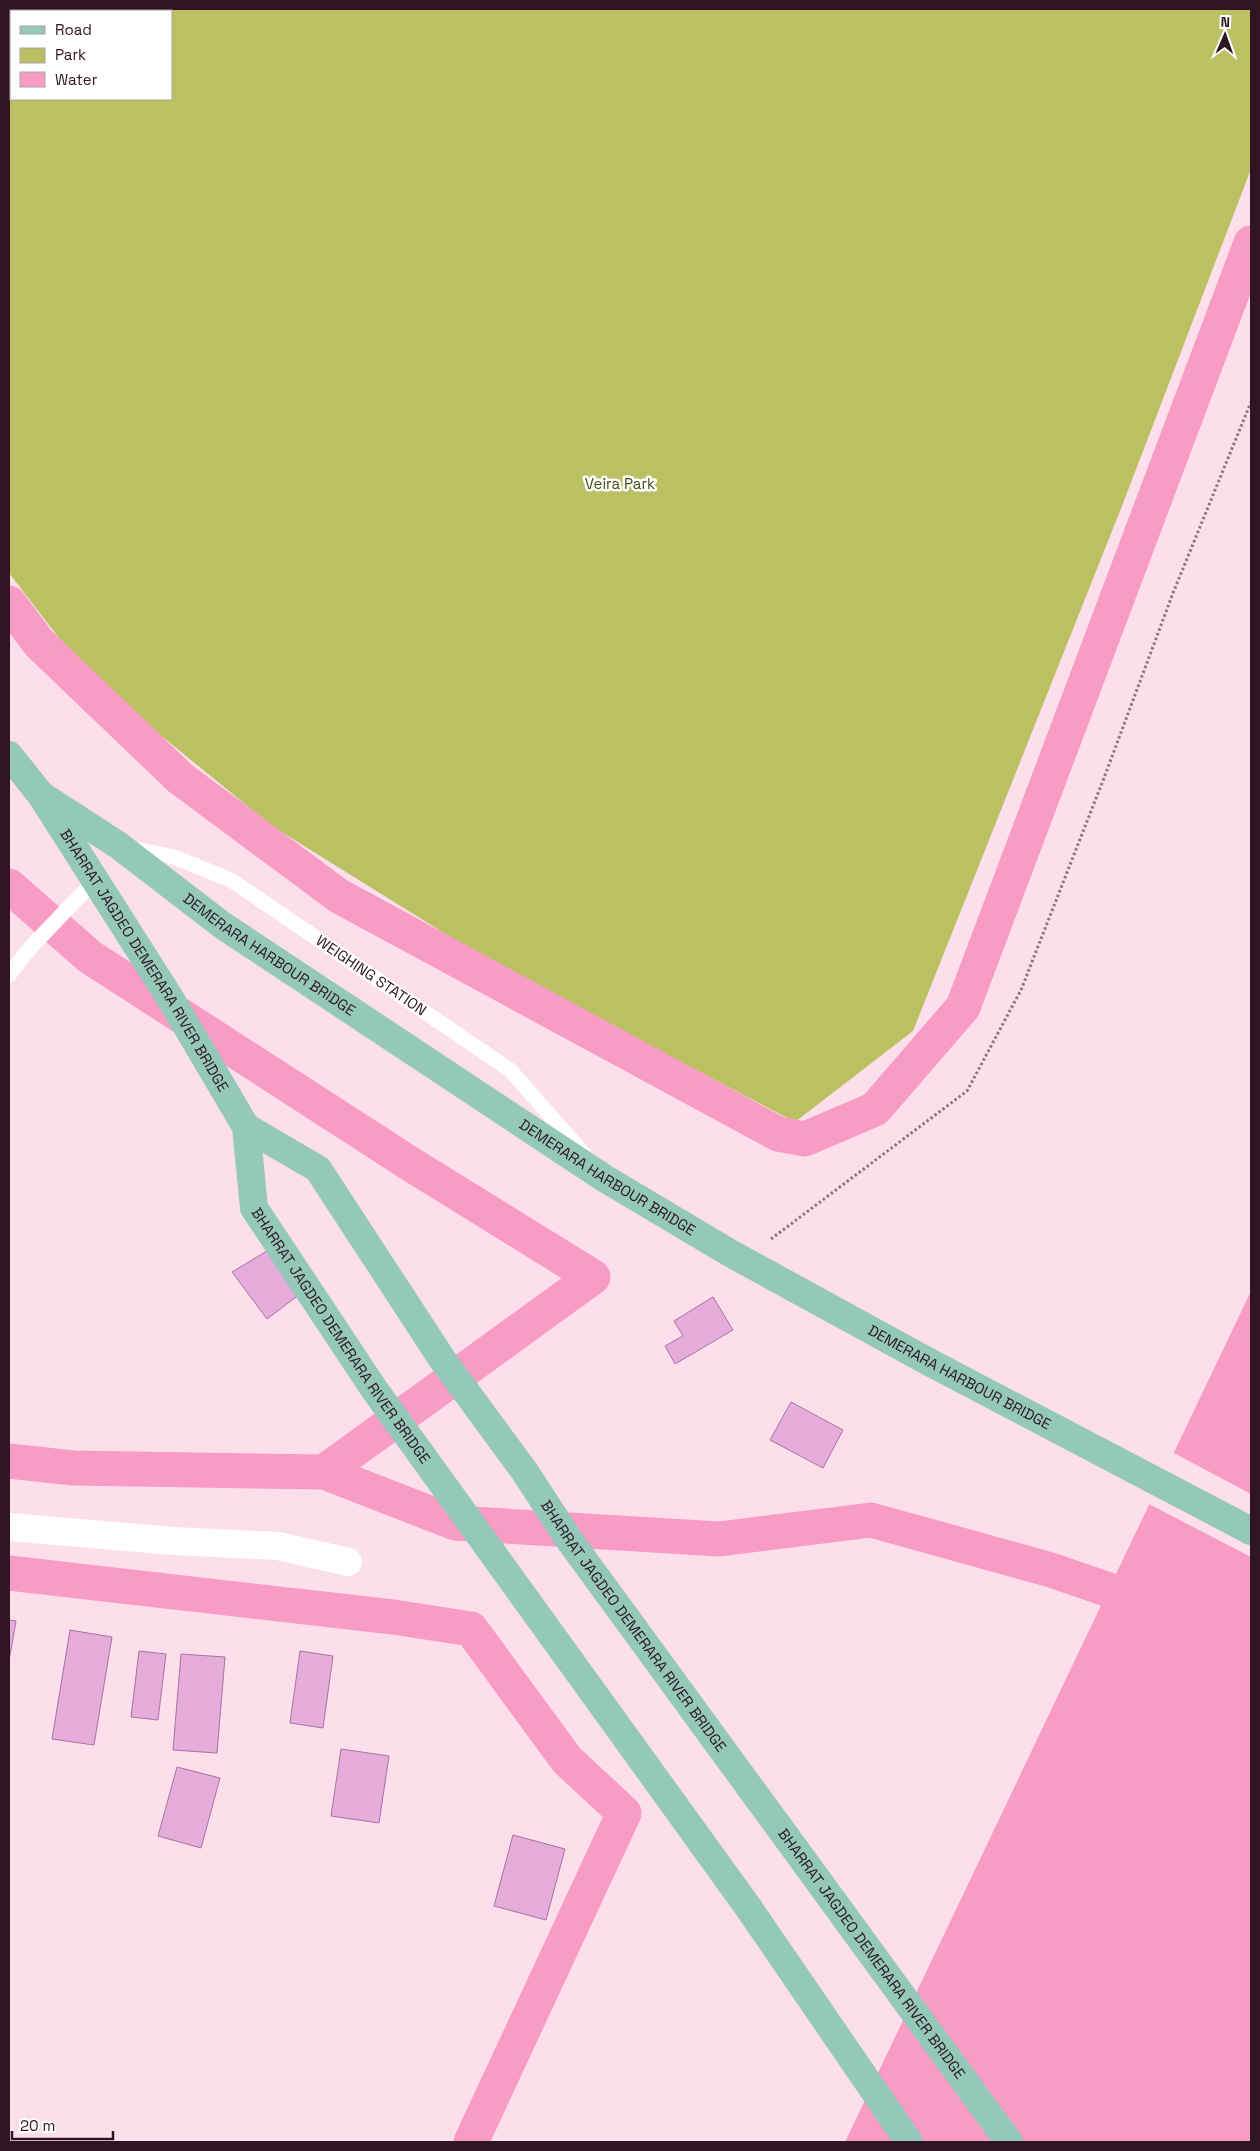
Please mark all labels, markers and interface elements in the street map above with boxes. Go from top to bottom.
legend [10,10,172,100]
north arrow [1200,10,1250,60]
text: N [1220,13,1230,31]
text: Road [55,20,92,39]
text: Park [55,45,86,64]
text: Water [55,70,98,89]
park label: Veira Park [585,474,655,493]
street label: BHARRAT JAGDEO DEMERARA RIVER BRIDGE [56,825,233,1095]
street label: DEMERARA HARBOUR BRIDGE [180,889,359,1020]
street label: WEIGHING STATION [313,931,430,1019]
street label: DEMERARA HARBOUR BRIDGE [516,1115,699,1239]
street label: BHARRAT JAGDEO DEMERARA RIVER BRIDGE [247,1204,435,1467]
street label: DEMERARA HARBOUR BRIDGE [865,1320,1054,1433]
street label: BHARRAT JAGDEO DEMERARA RIVER BRIDGE [537,1496,731,1755]
street label: BHARRAT JAGDEO DEMERARA RIVER BRIDGE [774,1824,970,2083]
scale bar [12,2108,114,2140]
text: 20 m [20,2116,55,2135]

